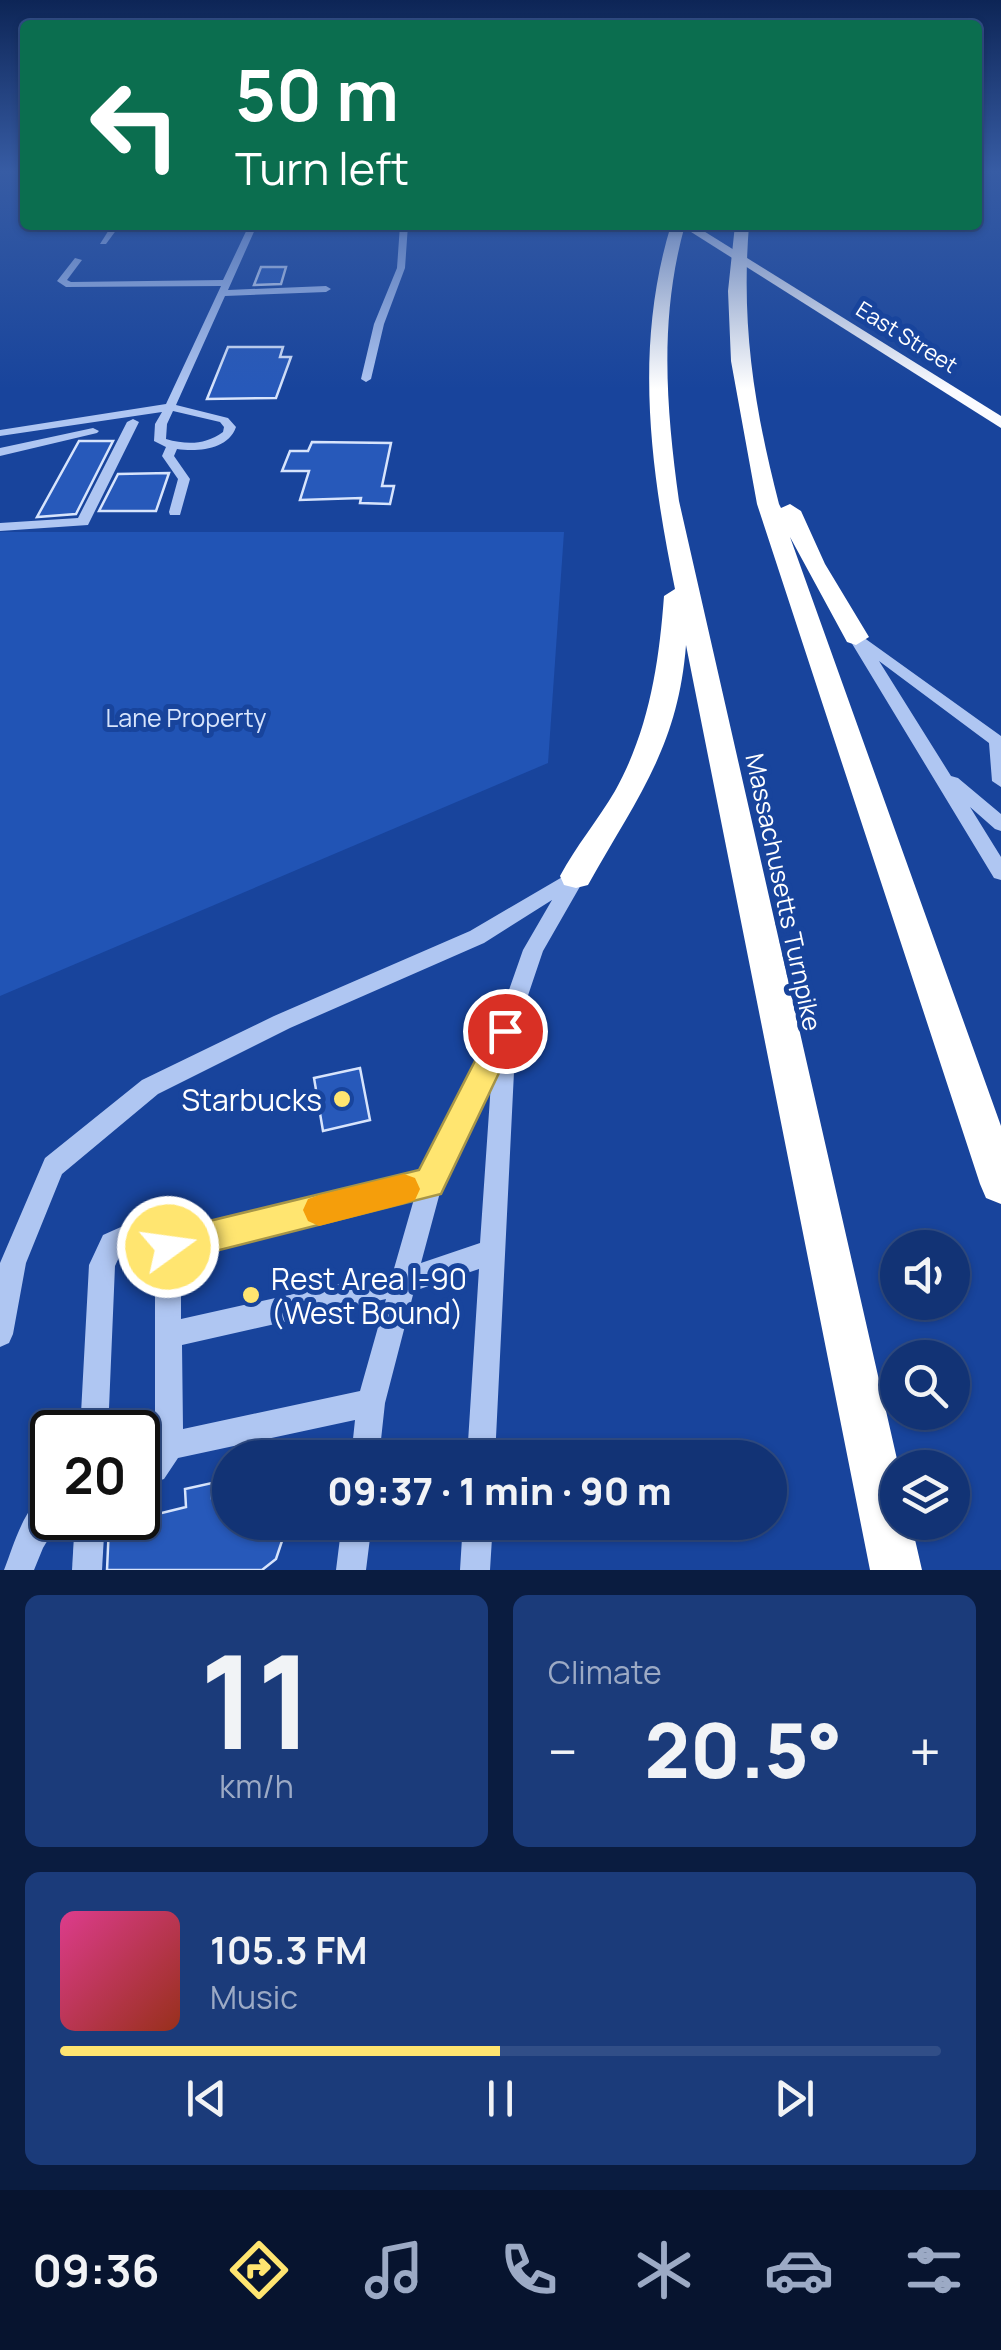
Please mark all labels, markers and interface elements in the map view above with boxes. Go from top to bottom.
text: 50 m [235,46,399,142]
icon: left [70,60,200,190]
text: Turn left [235,137,409,199]
street label: East Street [851,294,964,380]
park label: Lane Property [106,700,266,735]
street label: Massachusetts Turnpike [737,750,831,1034]
pin [463,989,548,1074]
icon: arrive [478,1004,533,1059]
place label: Starbucks [181,1079,322,1120]
marker: Starbucks [331,1088,353,1110]
position arrow [116,1195,220,1299]
map controls [880,1230,970,1540]
button: sound [880,1230,970,1320]
place label: Rest Area I-90 (West Bound) [271,1258,467,1333]
marker: Rest Area I-90 (West Bound) [240,1284,262,1306]
button: search [880,1340,970,1430]
speed limit sign: 20 [30,1410,160,1540]
button: layers [880,1450,970,1540]
text: 09:37 · 1 min · 90 m [327,1464,672,1516]
text: 11 [200,1610,313,1788]
text: Climate [548,1650,662,1694]
text: 20.5° [645,1698,842,1801]
text: − [548,1713,578,1789]
text: + [909,1713,941,1789]
text: km/h [219,1764,294,1808]
text: 105.3 FM [210,1923,368,1975]
text: Music [210,1975,298,2019]
icon: previous [179,2071,234,2126]
icon: pause [473,2071,528,2126]
icon: next [767,2071,822,2126]
icon: directions [224,2235,294,2305]
icon: music [359,2235,429,2305]
icon: phone [494,2235,564,2305]
icon: climate [629,2235,699,2305]
icon: car [764,2235,834,2305]
icon: filters [899,2235,969,2305]
text: 09:36 [32,2239,160,2301]

